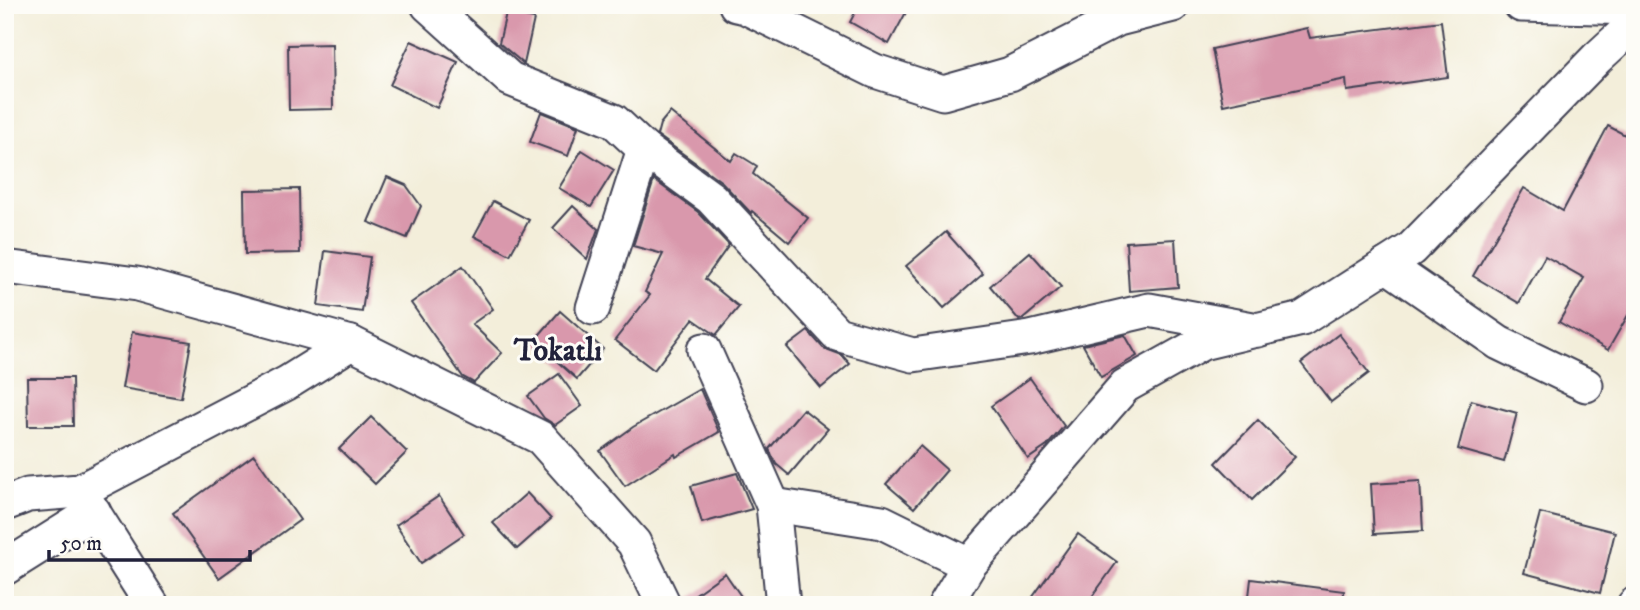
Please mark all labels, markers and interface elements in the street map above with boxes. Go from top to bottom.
district label: Tokatlı [513,333,602,370]
scale bar [49,519,250,563]
text: 50 m [60,531,102,557]

